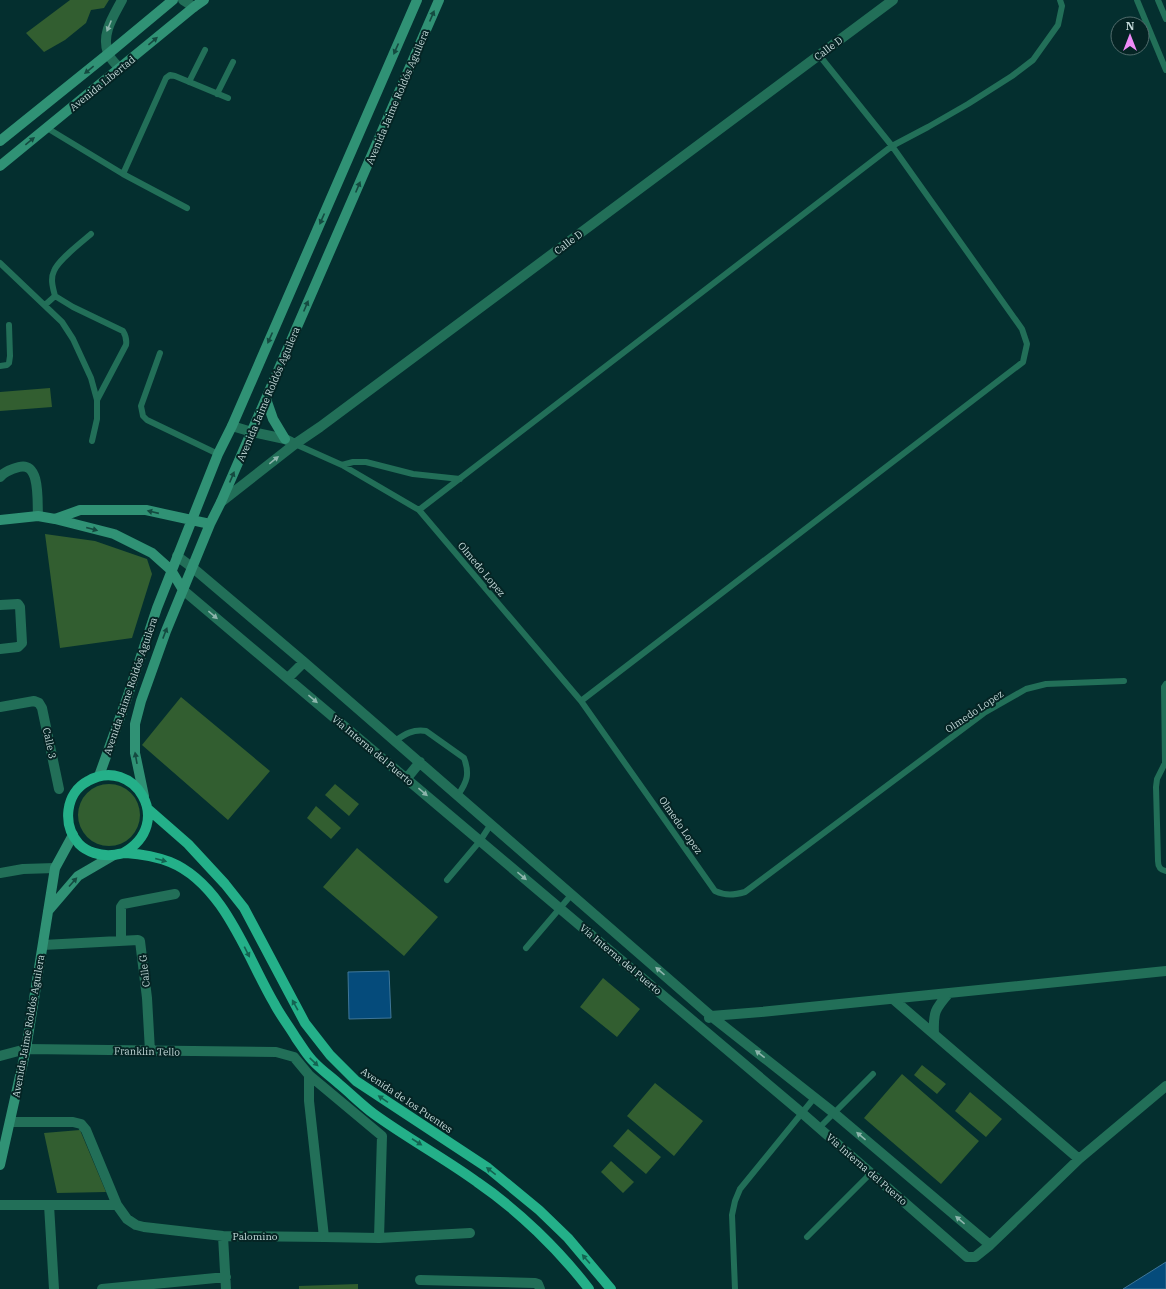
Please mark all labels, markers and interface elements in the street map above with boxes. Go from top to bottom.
one-way arrow [429,10,435,22]
north arrow [1110,16,1150,56]
text: N [1126,19,1135,33]
one-way arrow [106,20,113,32]
street label: Avenida Jaime Roldós Aguilera [363,27,432,166]
street label: Calle D [811,33,845,63]
one-way arrow [147,37,158,46]
one-way arrow [393,43,399,54]
street label: Avenida Libertad [67,53,138,114]
one-way arrow [83,65,94,74]
one-way arrow [25,137,36,146]
one-way arrow [355,181,361,192]
one-way arrow [319,214,325,225]
street label: Calle D [551,227,585,257]
one-way arrow [304,299,310,311]
street label: Avenida Jaime Roldós Aguilera [234,324,303,463]
one-way arrow [267,333,273,344]
one-way arrow [268,456,279,465]
one-way arrow [230,470,236,482]
one-way arrow [147,508,159,514]
one-way arrow [86,526,99,532]
street label: Olmedo Lopez [455,539,508,599]
one-way arrow [209,610,218,619]
street label: Avenida Jaime Roldós Aguilera [101,615,160,757]
one-way arrow [162,627,168,639]
street label: Olmedo Lopez [943,687,1006,736]
one-way arrow [307,694,318,703]
street label: Via Interna del Puerto [329,712,417,789]
street label: Calle 3 [40,726,59,760]
one-way arrow [133,752,139,764]
one-way arrow [417,787,428,796]
street label: Olmedo Lopez [656,794,705,857]
one-way arrow [155,857,167,863]
one-way arrow [517,871,527,880]
one-way arrow [68,877,77,886]
street label: Via Interna del Puerto [577,921,665,998]
one-way arrow [244,946,250,957]
street label: Avenida Jaime Roldós Aguilera [10,953,48,1099]
street label: Calle G [136,954,153,988]
one-way arrow [655,967,665,976]
one-way arrow [292,999,298,1011]
street label: Franklin Tello [114,1044,180,1059]
one-way arrow [755,1050,766,1059]
one-way arrow [309,1057,319,1067]
street label: Avenida de los Puentes [358,1065,455,1136]
one-way arrow [378,1095,388,1103]
street label: Via Interna del Puerto [824,1131,910,1208]
one-way arrow [856,1131,867,1140]
one-way arrow [412,1138,422,1146]
one-way arrow [486,1167,497,1175]
one-way arrow [955,1216,966,1225]
street label: Palomino [233,1230,278,1243]
one-way arrow [582,1254,591,1264]

